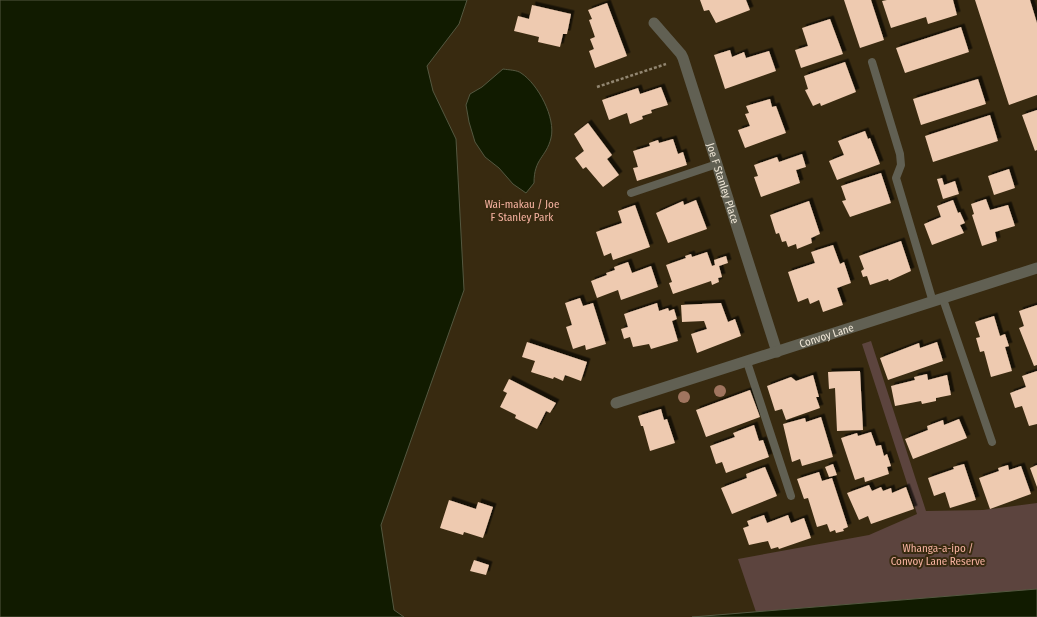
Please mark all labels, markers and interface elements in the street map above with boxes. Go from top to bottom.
street label: Joe F Stanley Place [704,141,742,225]
park label: Wai-makau / Joe F Stanley Park [485,198,559,224]
street label: Convoy Lane [798,321,855,351]
park label: Whanga-a-ipo / Convoy Lane Reserve [891,542,985,568]

